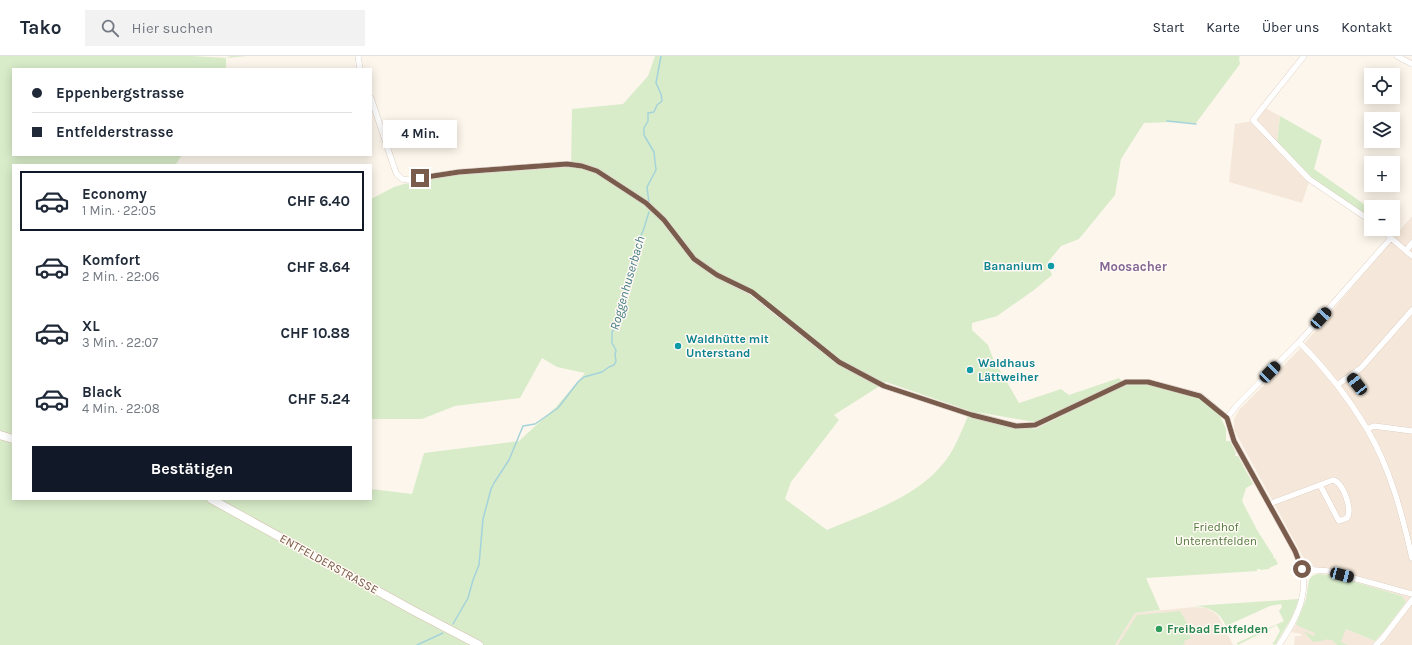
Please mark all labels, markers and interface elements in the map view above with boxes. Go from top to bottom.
search box [85,10,365,46]
text: Tako [20,17,61,39]
icon: search [99,17,121,39]
text: Hier suchen [131,19,213,37]
text: Start [1152,19,1184,36]
text: Karte [1206,19,1240,36]
text: Über uns [1262,19,1319,36]
text: Kontakt [1341,19,1392,36]
map controls [1364,68,1400,236]
button: locate [1364,68,1400,104]
text: Eppenbergstrasse [56,84,184,102]
button: layers [1364,112,1400,148]
callout: 4 Min. [383,120,457,148]
text: Entfelderstrasse [56,123,173,141]
text: 4 Min. [401,126,439,141]
button: + [1364,156,1400,192]
route end [411,169,429,187]
icon: car [34,183,70,219]
text: Economy [82,185,147,203]
text: CHF 6.40 [287,192,350,210]
button: − [1364,200,1400,236]
text: 1 Min. · 22:05 [82,203,156,218]
water label: Roggenhuserbach [606,234,648,332]
icon: car [34,249,70,285]
text: Komfort [82,251,140,269]
text: CHF 8.64 [287,258,350,276]
place label: Bananium [983,259,1043,273]
district label: Moosacher [1099,259,1168,274]
marker: Bananium [1046,261,1056,271]
text: 2 Min. · 22:06 [82,269,159,284]
car [1309,305,1333,331]
icon: car [34,315,70,351]
text: XL [82,317,100,335]
text: CHF 10.88 [280,324,350,342]
place label: Waldhütte mit Unterstand [686,332,769,360]
text: 3 Min. · 22:07 [82,335,158,350]
marker: Waldhütte mit Unterstand [673,341,683,351]
place label: Waldhaus Lättweiher [978,356,1039,384]
car [1257,359,1283,385]
marker: Waldhaus Lättweiher [965,365,975,375]
car [1345,371,1369,397]
icon: car [34,381,70,417]
text: Black [82,383,122,401]
text: CHF 5.24 [288,390,350,408]
text: 4 Min. · 22:08 [82,401,160,416]
button: Bestätigen [32,446,352,492]
park label: Friedhof Unterentfelden [1175,520,1257,548]
street label: ENTFELDERSTRASSE [277,531,381,597]
route start [1293,560,1311,578]
car [1329,566,1355,584]
place label: Freibad Entfelden [1167,622,1268,636]
marker: Freibad Entfelden [1154,624,1164,634]

